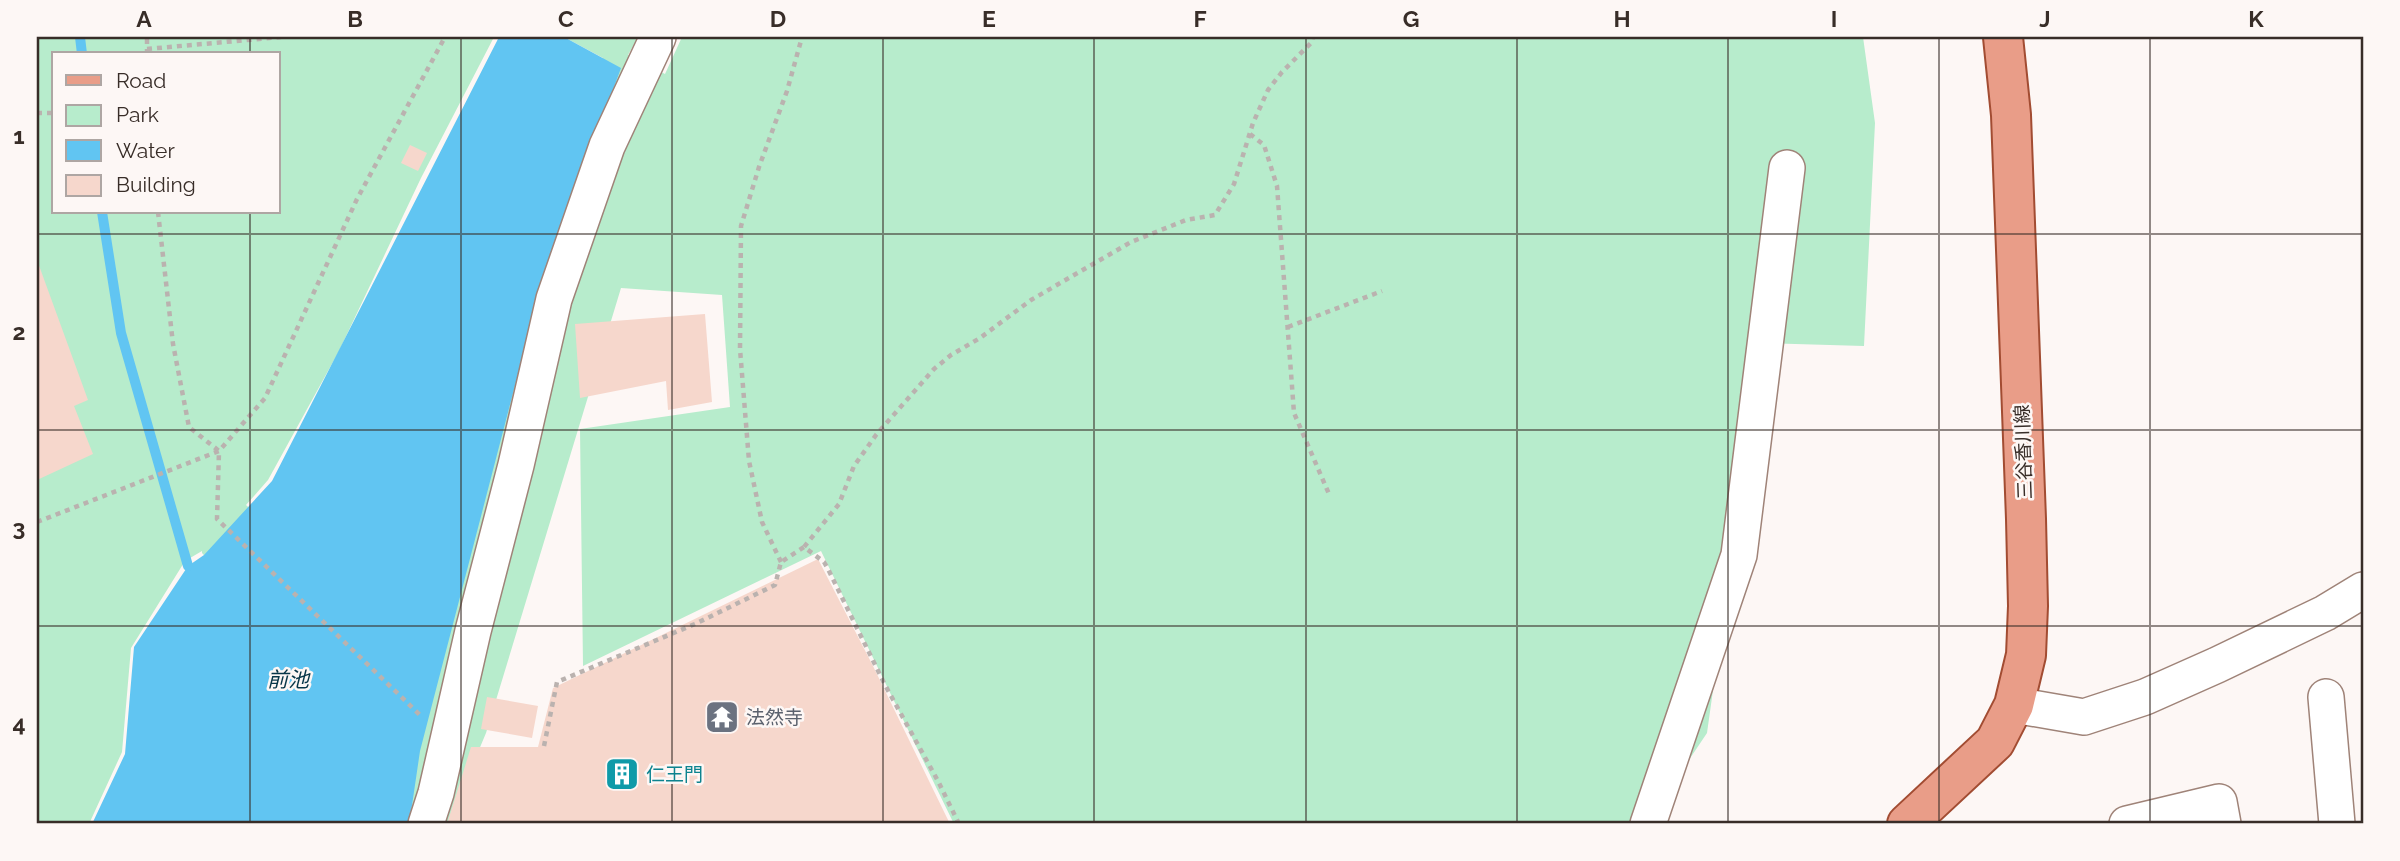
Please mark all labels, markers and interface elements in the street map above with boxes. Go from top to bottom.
text: A [136,5,152,32]
text: B [347,5,363,32]
text: C [558,5,574,32]
text: D [770,5,786,32]
text: E [982,5,996,32]
text: F [1193,5,1207,32]
text: G [1403,5,1419,32]
text: H [1613,5,1631,32]
text: I [1831,5,1837,32]
text: J [2039,5,2051,32]
text: K [2248,5,2264,32]
legend [52,52,280,214]
text: Road [116,68,166,93]
text: Park [116,102,159,127]
text: 1 [13,122,25,149]
text: Water [116,138,175,163]
text: Building [116,172,196,197]
text: 2 [13,318,25,345]
street label: 三谷香川線 [2010,404,2036,500]
text: 3 [13,514,25,541]
water label: 前池 [267,667,311,692]
temple icon: 法然寺 [703,698,741,736]
place label: 法然寺 [746,706,803,728]
text: 4 [12,710,26,737]
building icon: 仁王門 [603,755,641,793]
place label: 仁王門 [646,763,703,785]

